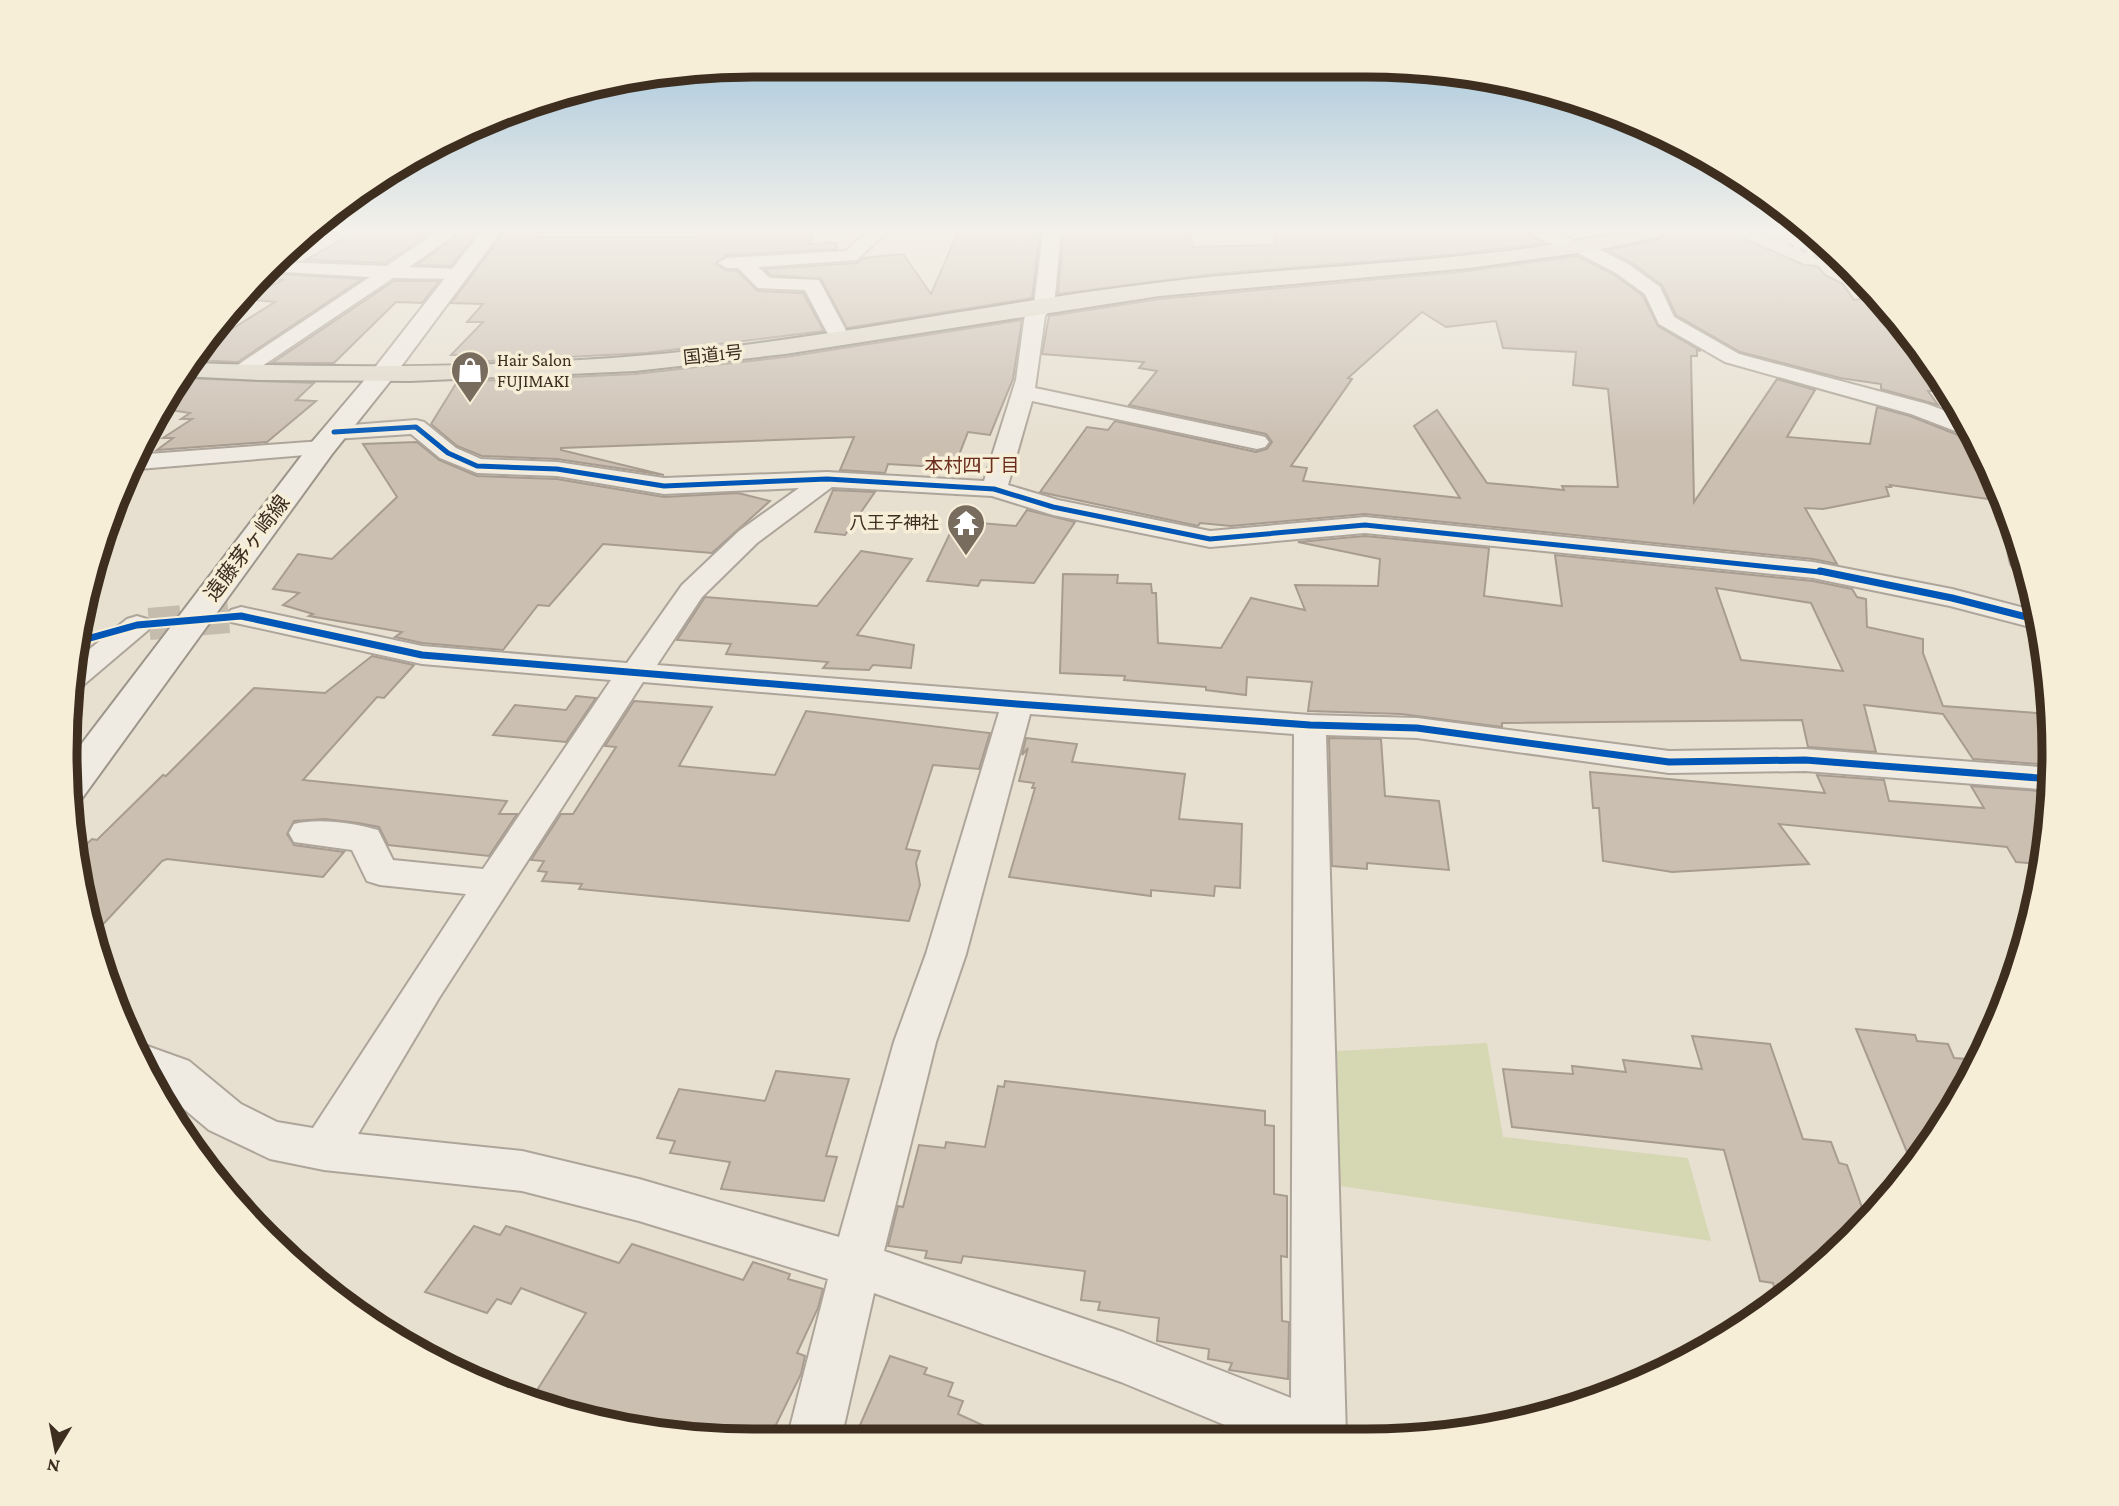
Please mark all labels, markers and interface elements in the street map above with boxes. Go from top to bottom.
street label: 国道1号 [682,342,744,368]
shop icon: Hair Salon FUJIMAKI [449,349,491,404]
place label: Hair Salon FUJIMAKI [497,350,572,391]
district label: 本村四丁目 [924,455,1020,476]
street label: 遠藤茅ヶ崎線 [200,490,294,606]
temple icon: 八王子神社 [945,502,987,557]
place label: 八王子神社 [849,513,939,533]
north arrow [21,1415,91,1485]
text: N [45,1455,61,1478]

